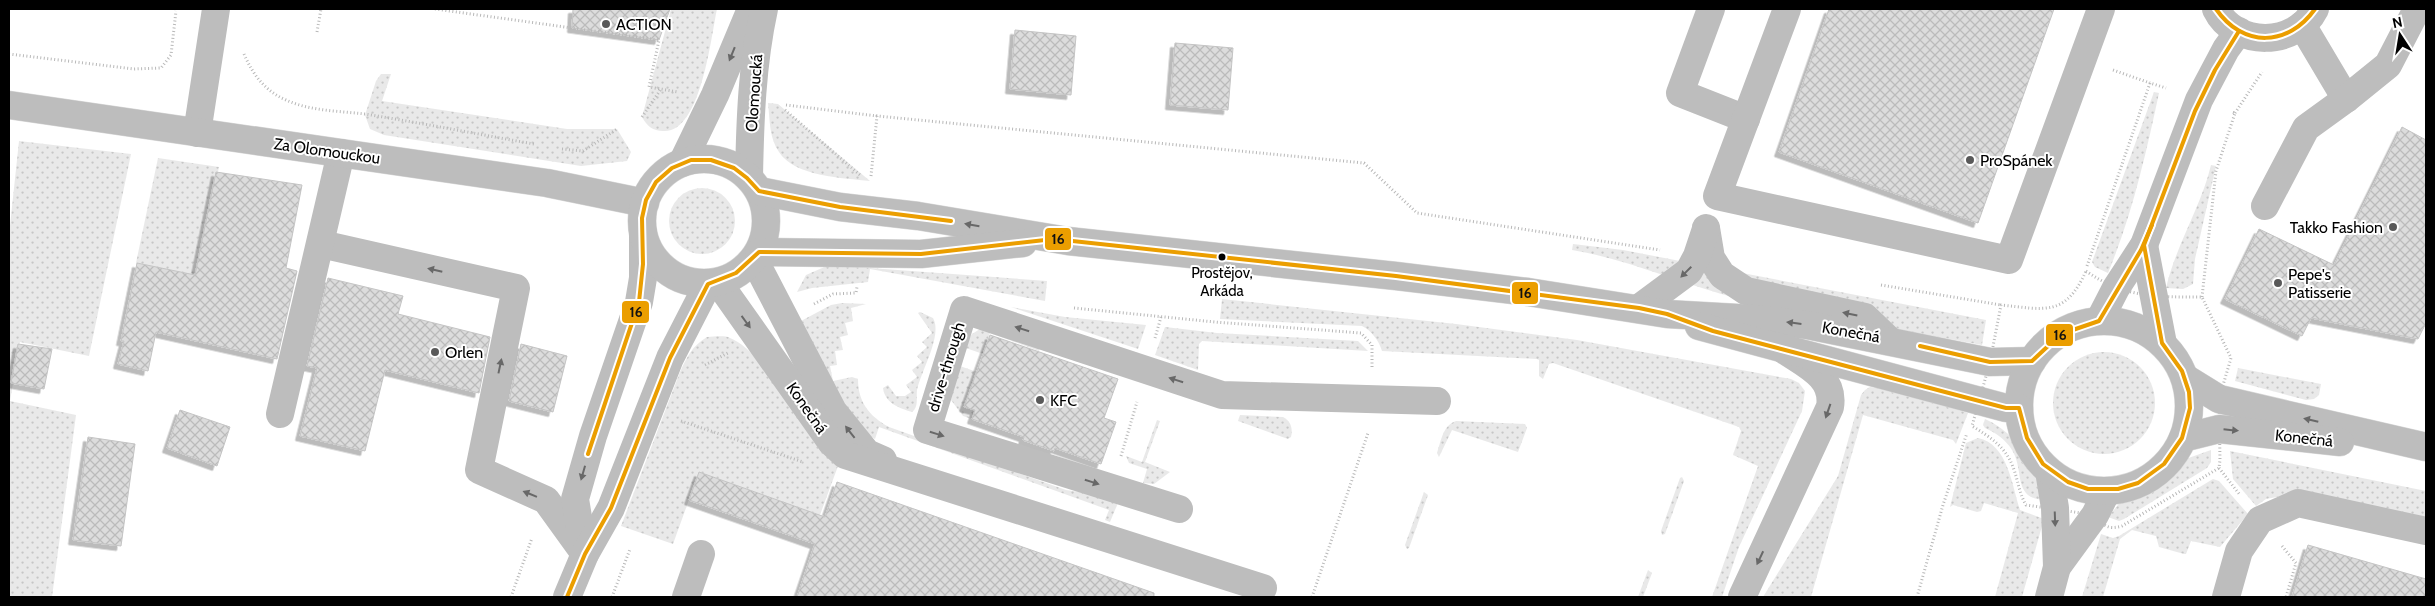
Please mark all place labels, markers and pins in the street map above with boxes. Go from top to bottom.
place label: ACTION [616,15,672,34]
marker: ACTION [600,18,612,30]
place label: ProSpánek [1980,151,2053,170]
marker: ProSpánek [1964,154,1976,166]
place label: Takko Fashion [2290,218,2383,237]
marker: Takko Fashion [2387,221,2399,233]
marker: Prostějov, Arkáda [1217,252,1227,262]
place label: Prostějov, Arkáda [1191,264,1253,300]
place label: Pepe's Patisserie [2288,265,2351,302]
marker: Pepe's Patisserie [2272,277,2284,289]
place label: Orlen [445,343,483,362]
marker: Orlen [429,346,441,358]
place label: KFC [1050,391,1077,410]
marker: KFC [1034,394,1046,406]

